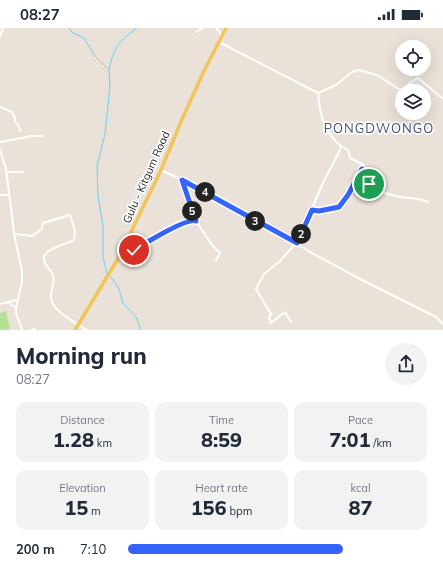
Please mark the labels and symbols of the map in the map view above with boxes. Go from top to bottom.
district label: PONGDWONGO [324,120,434,136]
street label: Gulu - Kitgum Road [119,129,173,225]
pin [352,167,386,201]
pin: 4 [195,182,215,202]
pin: 5 [182,201,202,221]
pin: 3 [245,211,265,231]
pin: 2 [291,224,311,244]
pin [117,233,151,267]

